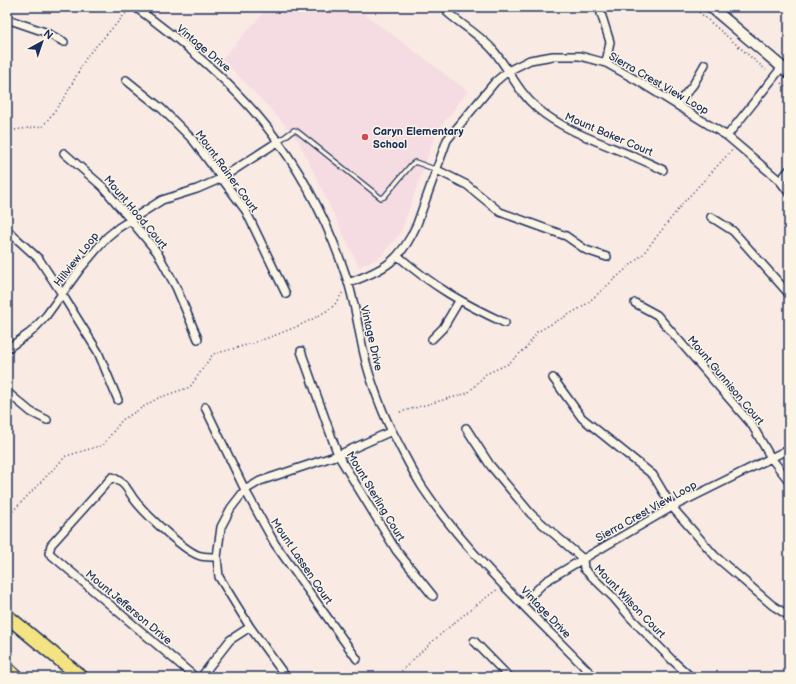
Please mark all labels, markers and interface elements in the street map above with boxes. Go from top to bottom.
north arrow [22,22,62,62]
street label: Vintage Drive [174,22,234,75]
text: N [41,27,55,42]
street label: Sierra Crest View Loop [606,49,711,117]
street label: Mount Baker Court [563,110,655,159]
place label: Caryn Elementary School [373,125,463,151]
street label: Mount Rainer Court [192,128,261,215]
marker: Caryn Elementary School [360,132,370,142]
street label: Mount Hood Court [101,173,170,252]
street label: Hillview Loop [51,230,102,289]
street label: Vintage Drive [358,304,385,372]
street label: Mount Gunnison Court [685,333,767,428]
street label: Mount Sterling Court [344,449,408,544]
street label: Sierra Crest View Loop [594,478,699,545]
street label: Mount Lassen Court [268,516,335,607]
street label: Mount Wilson Court [591,562,668,641]
street label: Mount Jefferson Drive [83,568,175,648]
street label: Vintage Drive [518,584,574,641]

